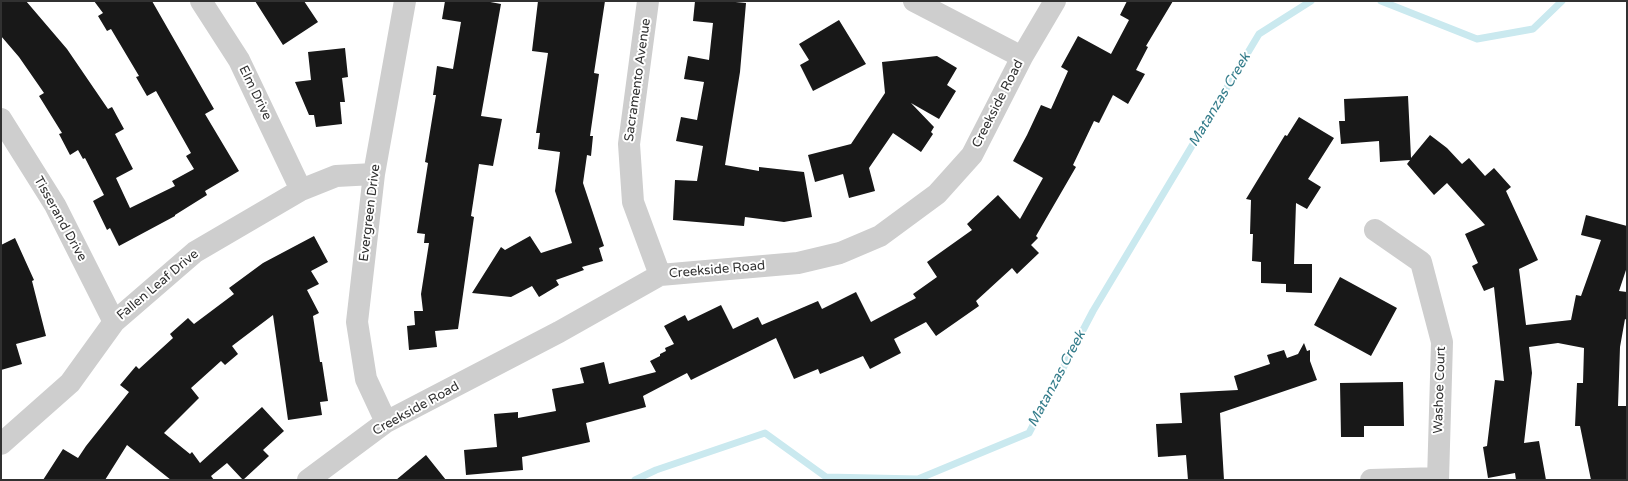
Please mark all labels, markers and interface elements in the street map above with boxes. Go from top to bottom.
street label: Sacramento Avenue [622,17,654,143]
water label: Matanzas Creek [1185,50,1255,150]
street label: Creekside Road [969,57,1027,151]
street label: Elm Drive [235,63,275,123]
street label: Evergreen Drive [356,163,384,263]
street label: Tisserand Drive [30,174,90,264]
street label: Fallen Leaf Drive [114,246,202,324]
street label: Creekside Road [668,258,766,282]
water label: Matanzas Creek [1025,328,1089,430]
street label: Washoe Court [1431,346,1449,434]
street label: Creekside Road [370,379,462,439]

